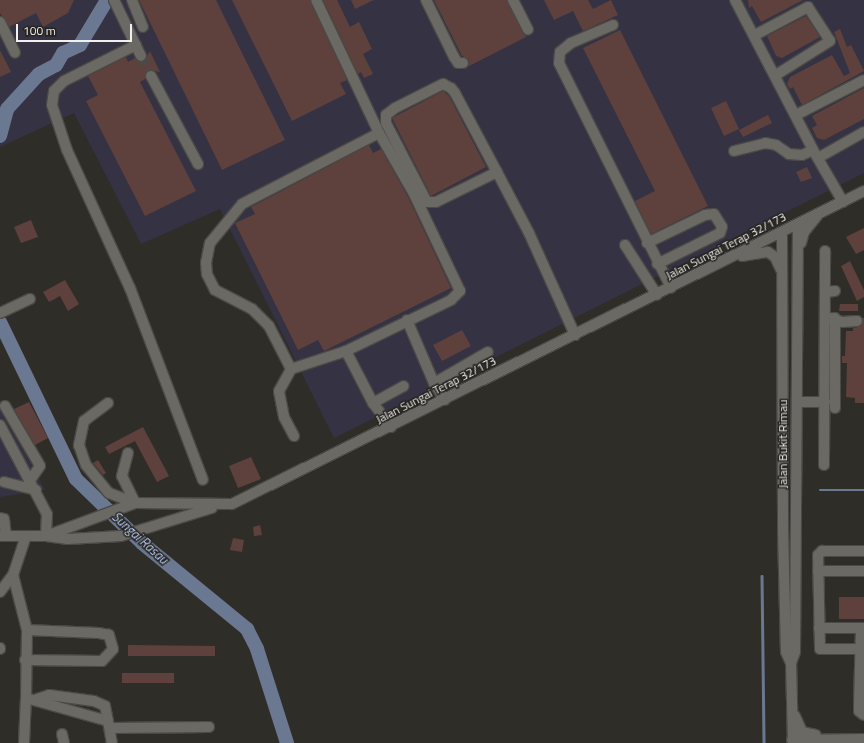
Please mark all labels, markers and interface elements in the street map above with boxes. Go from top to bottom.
scale bar [18,16,134,42]
text: 100 m [23,21,56,40]
street label: Jalan Sungai Terap 32/173 [663,209,789,283]
street label: Jalan Sungai Terap 32/173 [373,353,499,427]
street label: Jalan Bukit Rimau [776,400,790,488]
water label: Sungai Rasau [109,509,171,567]

